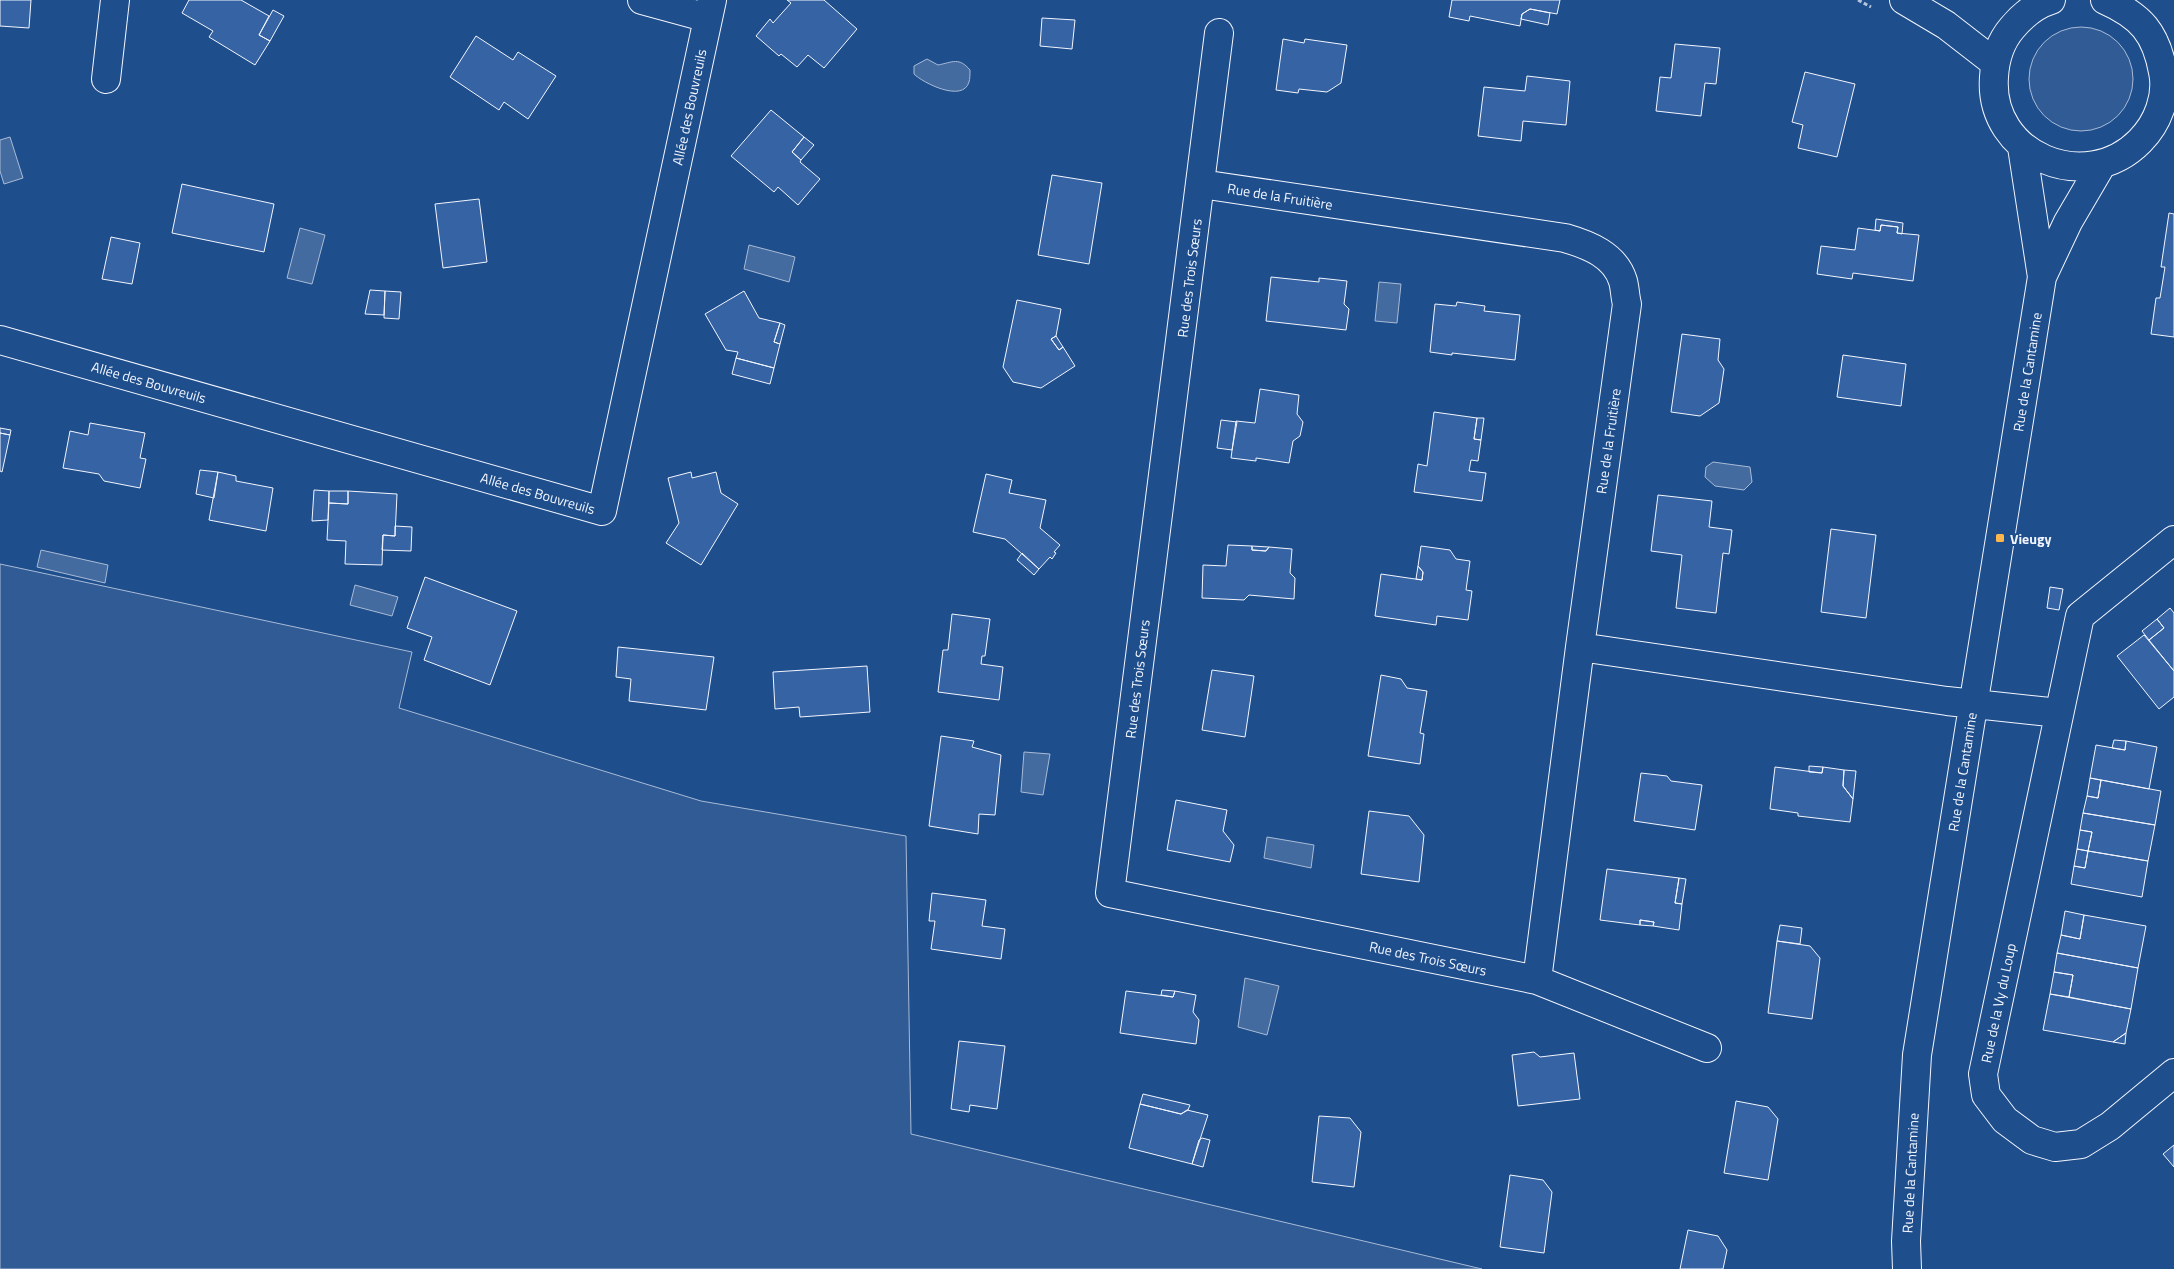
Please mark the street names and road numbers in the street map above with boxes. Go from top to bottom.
street label: Allée des Bouvreuils [666,47,712,167]
street label: Rue de la Fruitière [1226,177,1334,215]
street label: Rue des Trois Sœurs [1171,217,1207,339]
street label: Rue de la Cantamine [2007,311,2047,433]
street label: Allée des Bouvreuils [89,356,209,408]
street label: Rue de la Fruitière [1590,387,1626,495]
street label: Allée des Bouvreuils [478,467,598,519]
street label: Rue des Trois Sœurs [1119,618,1155,740]
street label: Rue de la Cantamine [1942,711,1982,833]
street label: Rue des Trois Sœurs [1367,935,1489,981]
street label: Rue de la Vy du Loup [1975,941,2021,1065]
street label: Rue de la Cantamine [1896,1112,1924,1234]

